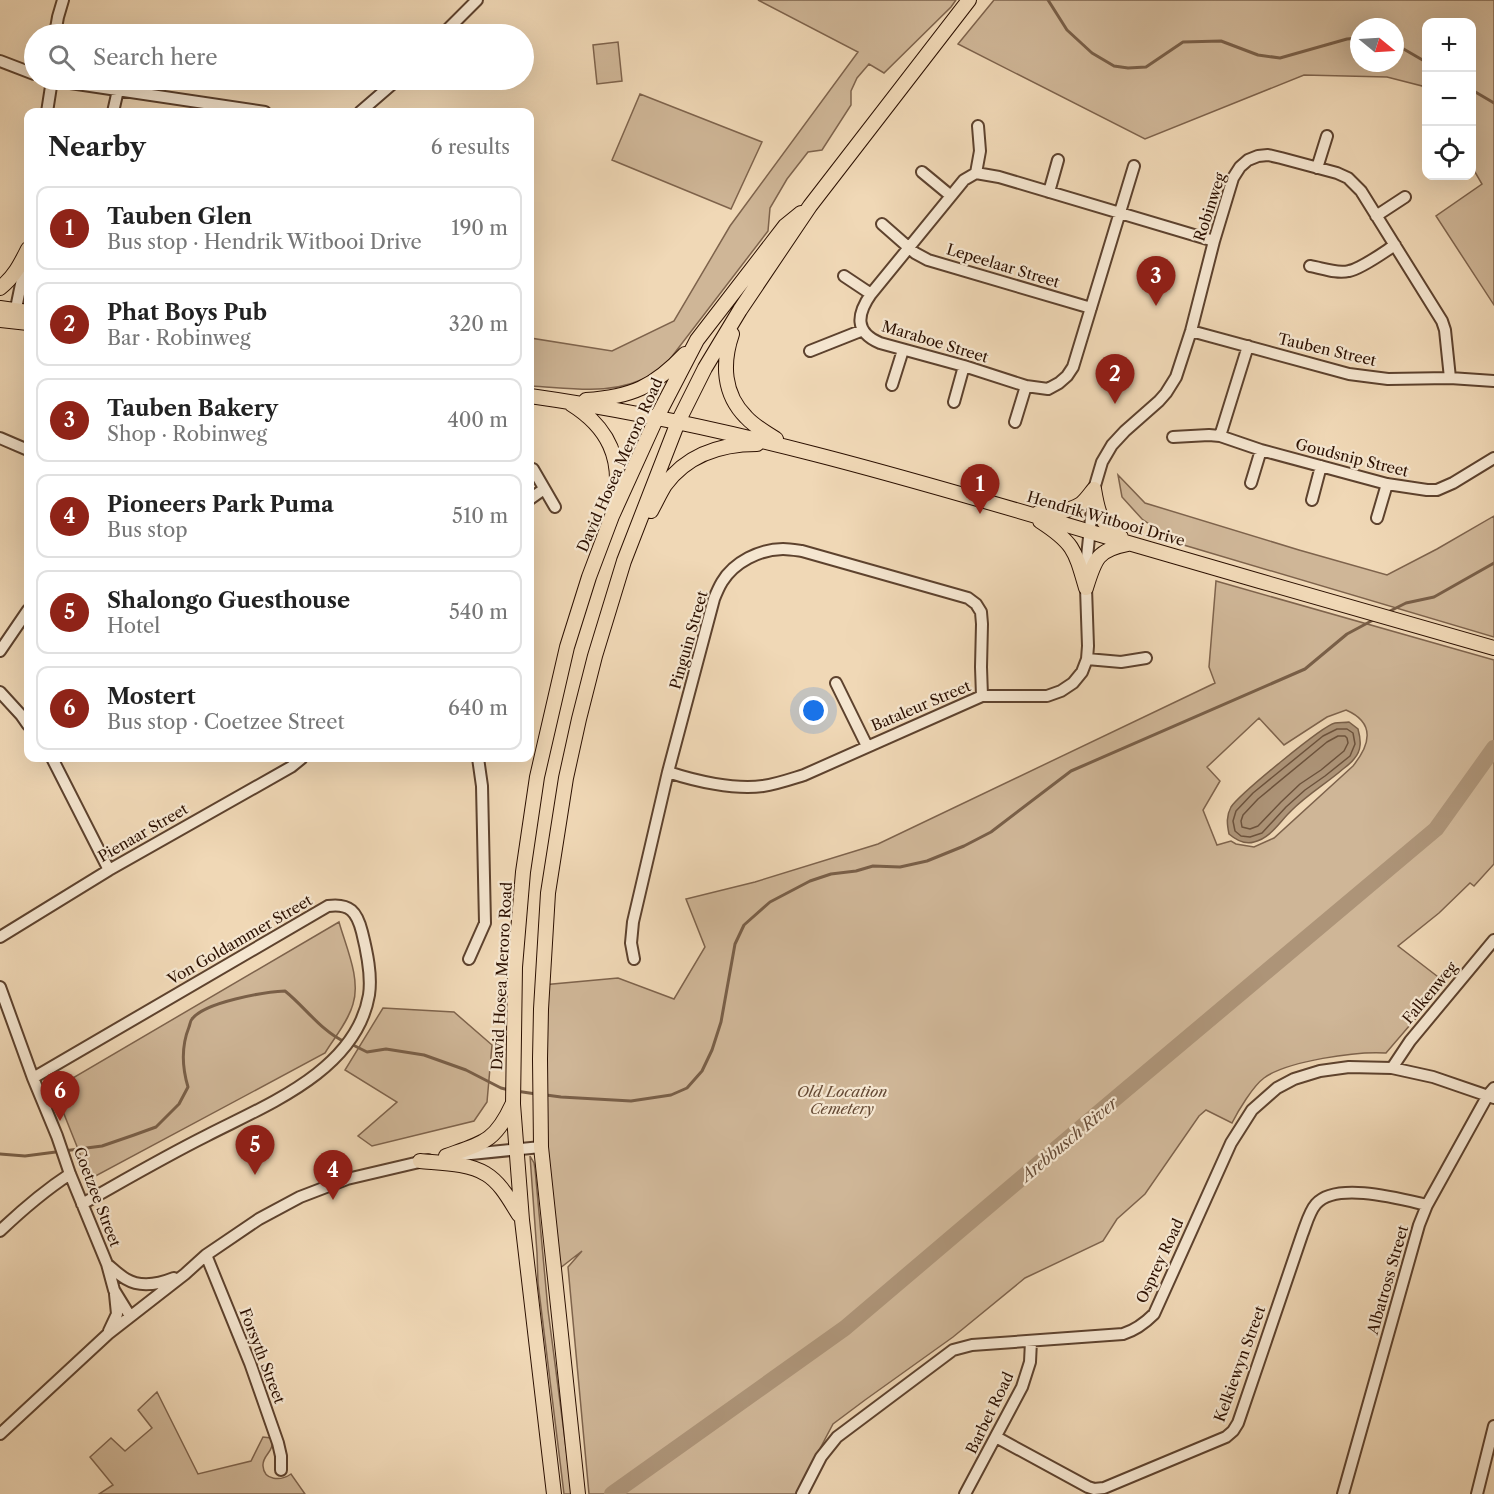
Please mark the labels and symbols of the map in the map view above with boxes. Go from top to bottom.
north arrow [1350,18,1404,72]
street label: Robinweg [1190,170,1230,244]
street label: Lepeelaar Street [944,239,1063,292]
pin: 3 [1136,256,1176,306]
street label: Maraboe Street [880,316,991,367]
street label: Tauben Street [1276,329,1379,370]
pin: 2 [1096,354,1134,404]
street label: David Hosea Meroro Road [572,375,667,555]
street label: Goudsnip Street [1294,434,1411,481]
pin: 1 [960,464,1000,514]
street label: Hendrik Witbooi Drive [1025,487,1187,550]
street label: Pinguin Street [665,588,712,691]
street label: Bataleur Street [868,676,974,735]
your location [799,696,828,725]
street label: Pienaar Street [94,799,192,866]
street label: David Hosea Meroro Road [487,881,516,1071]
street label: Von Goldammer Street [163,890,316,989]
street label: Falkenweg [1398,958,1461,1028]
pin: 6 [40,1072,80,1121]
park label: Old Location Cemetery [797,1082,887,1118]
water label: Arebbusch River [1014,1092,1123,1187]
pin: 5 [236,1126,274,1175]
street label: Coetzee Street [70,1144,125,1250]
pin: 4 [314,1150,352,1200]
street label: Osprey Road [1132,1215,1187,1306]
street label: Albatross Street [1363,1222,1412,1338]
street label: Kelkiewyn Street [1210,1303,1270,1424]
street label: Forsyth Street [236,1305,290,1407]
street label: Barbet Road [962,1369,1018,1457]

